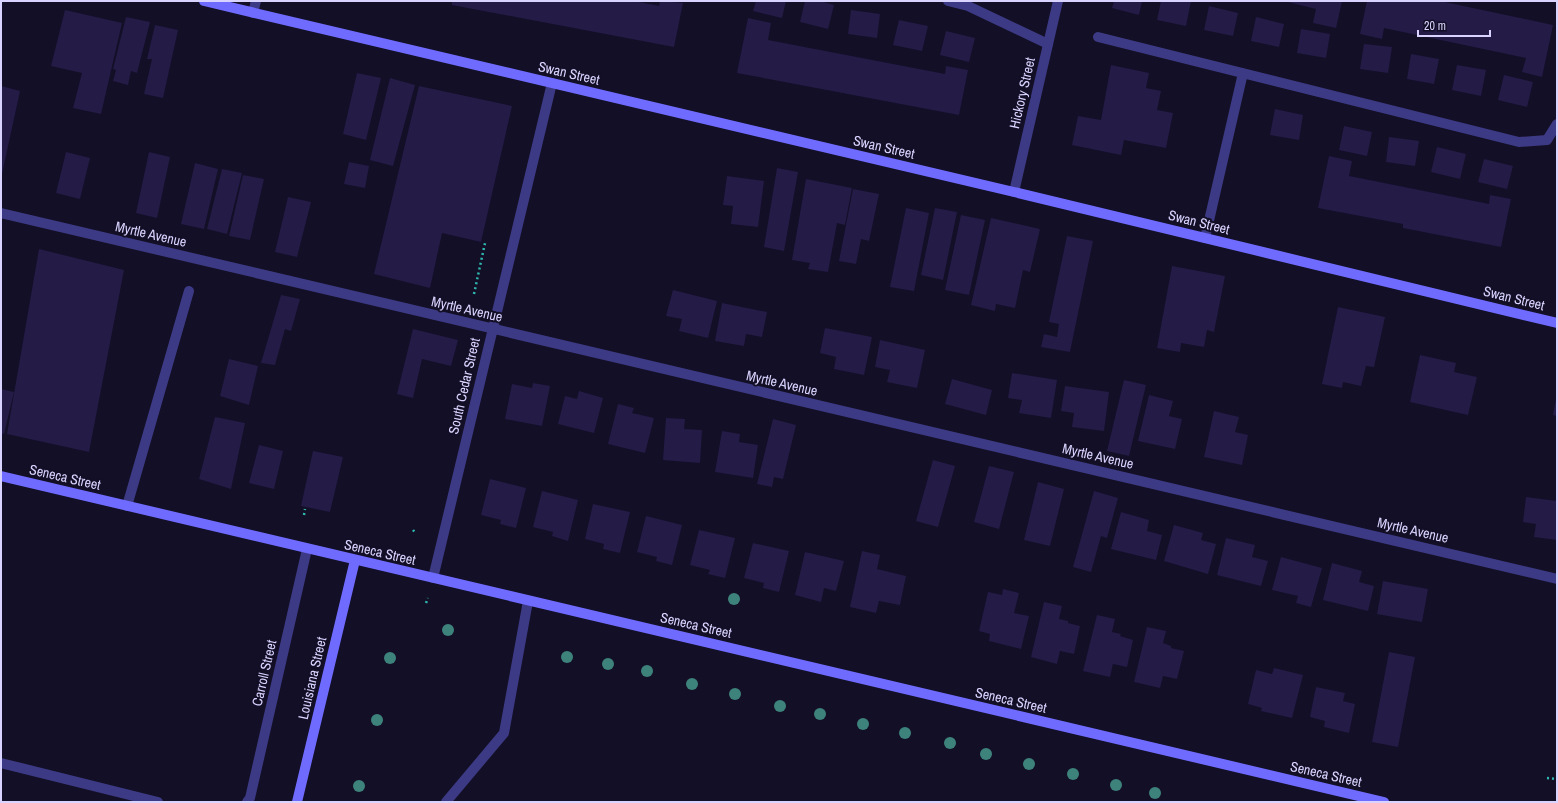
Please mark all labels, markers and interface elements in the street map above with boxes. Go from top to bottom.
scale bar [1418,12,1490,38]
text: 20 m [1424,18,1446,34]
street label: Hickory Street [1005,56,1039,130]
street label: Swan Street [537,57,601,89]
street label: Swan Street [852,131,916,163]
street label: Swan Street [1166,206,1232,238]
street label: Myrtle Avenue [114,217,188,251]
street label: Swan Street [1481,282,1547,314]
street label: Myrtle Avenue [430,292,504,326]
street label: South Cedar Street [444,336,484,436]
street label: Myrtle Avenue [745,366,819,400]
street label: Myrtle Avenue [1061,439,1135,473]
street label: Seneca Street [28,460,102,494]
street label: Myrtle Avenue [1376,513,1450,547]
street label: Seneca Street [343,535,417,569]
street label: Seneca Street [659,608,733,642]
street label: Louisiana Street [294,635,330,721]
street label: Carroll Street [248,638,280,708]
street label: Seneca Street [974,683,1048,717]
street label: Seneca Street [1289,757,1363,791]

